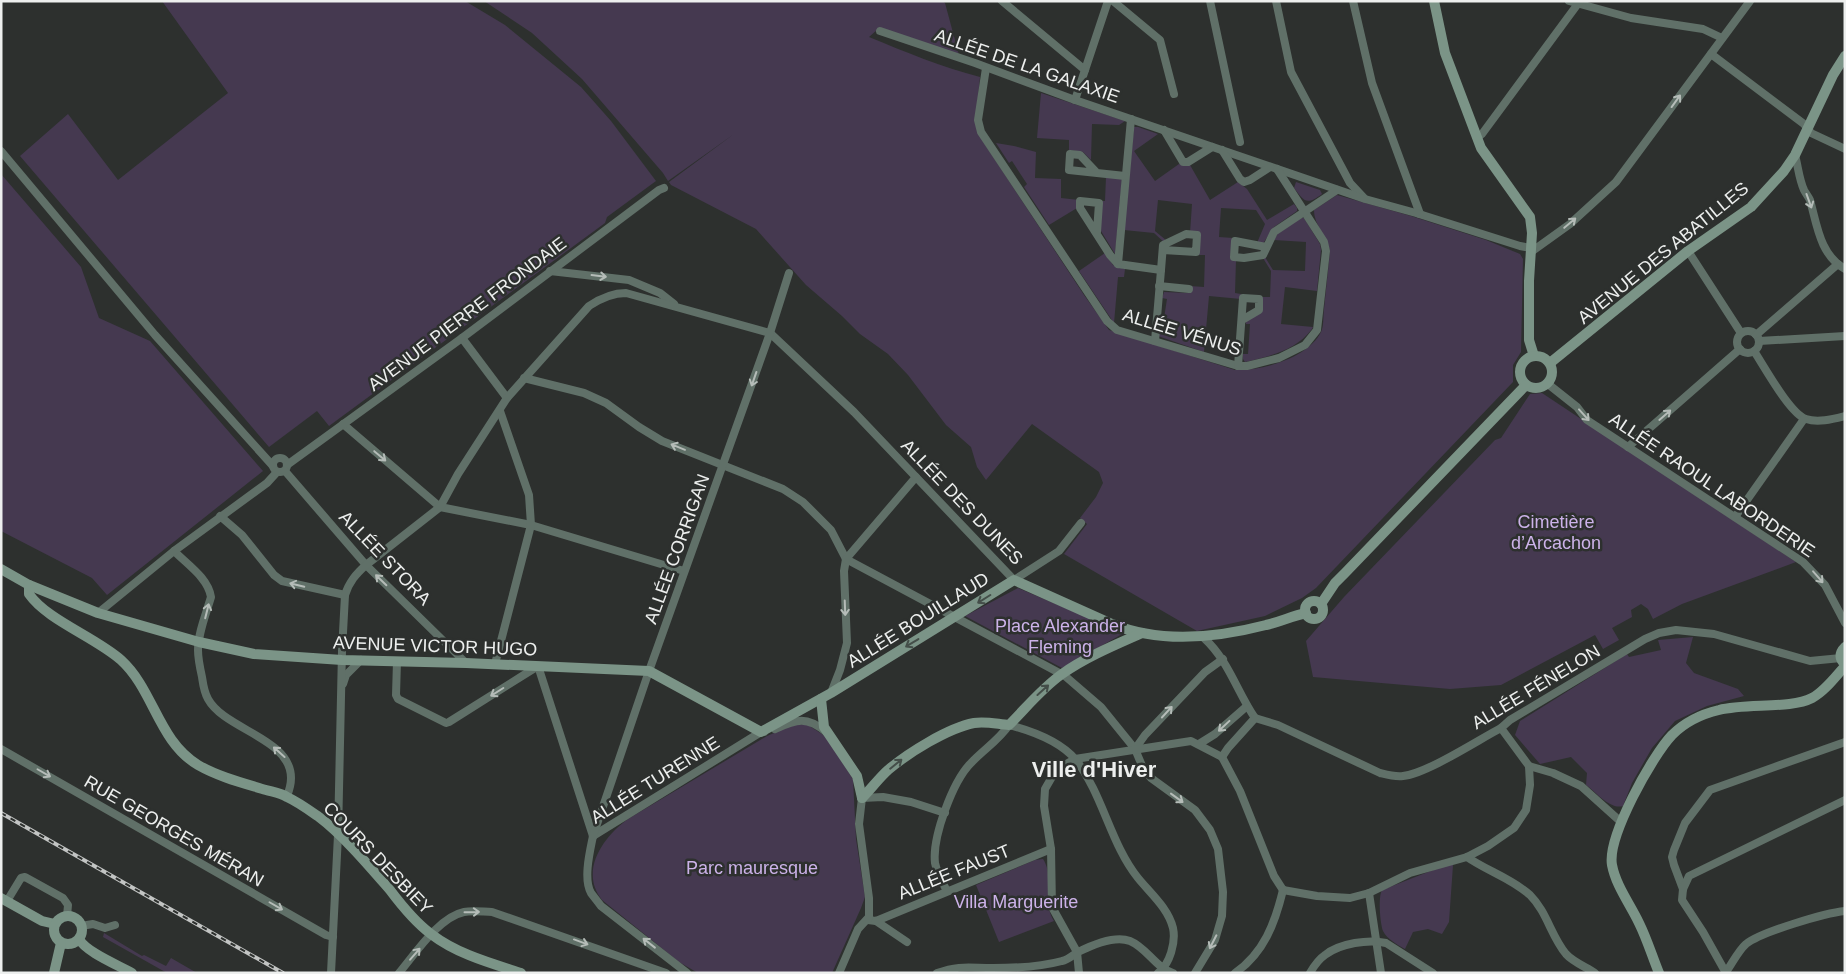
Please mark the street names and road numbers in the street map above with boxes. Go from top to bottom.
street label: ALLÉE DE LA GALAXIE [932,25,1122,107]
street label: AVENUE DES ABATILLES [1574,178,1752,328]
street label: AVENUE PIERRE FRONDAIE [364,233,570,395]
street label: ALLÉE VÉNUS [1120,304,1244,360]
street label: ALLÉE RAOUL LABORDERIE [1606,409,1818,561]
street label: ALLÉE DES DUNES [897,435,1027,569]
street label: ALLÉE CORRIGAN [641,471,713,627]
street label: ALLÉE STORA [335,507,435,609]
street label: ALLÉE BOUILLAUD [844,568,992,672]
street label: AVENUE VICTOR HUGO [333,632,537,660]
street label: ALLÉE FÉNELON [1468,641,1604,733]
street label: ALLÉE TURENNE [587,732,723,828]
street label: RUE GEORGES MÉRAN [81,771,267,891]
street label: COURS DESBIEY [319,798,437,918]
street label: ALLÉE FAUST [895,840,1013,904]

